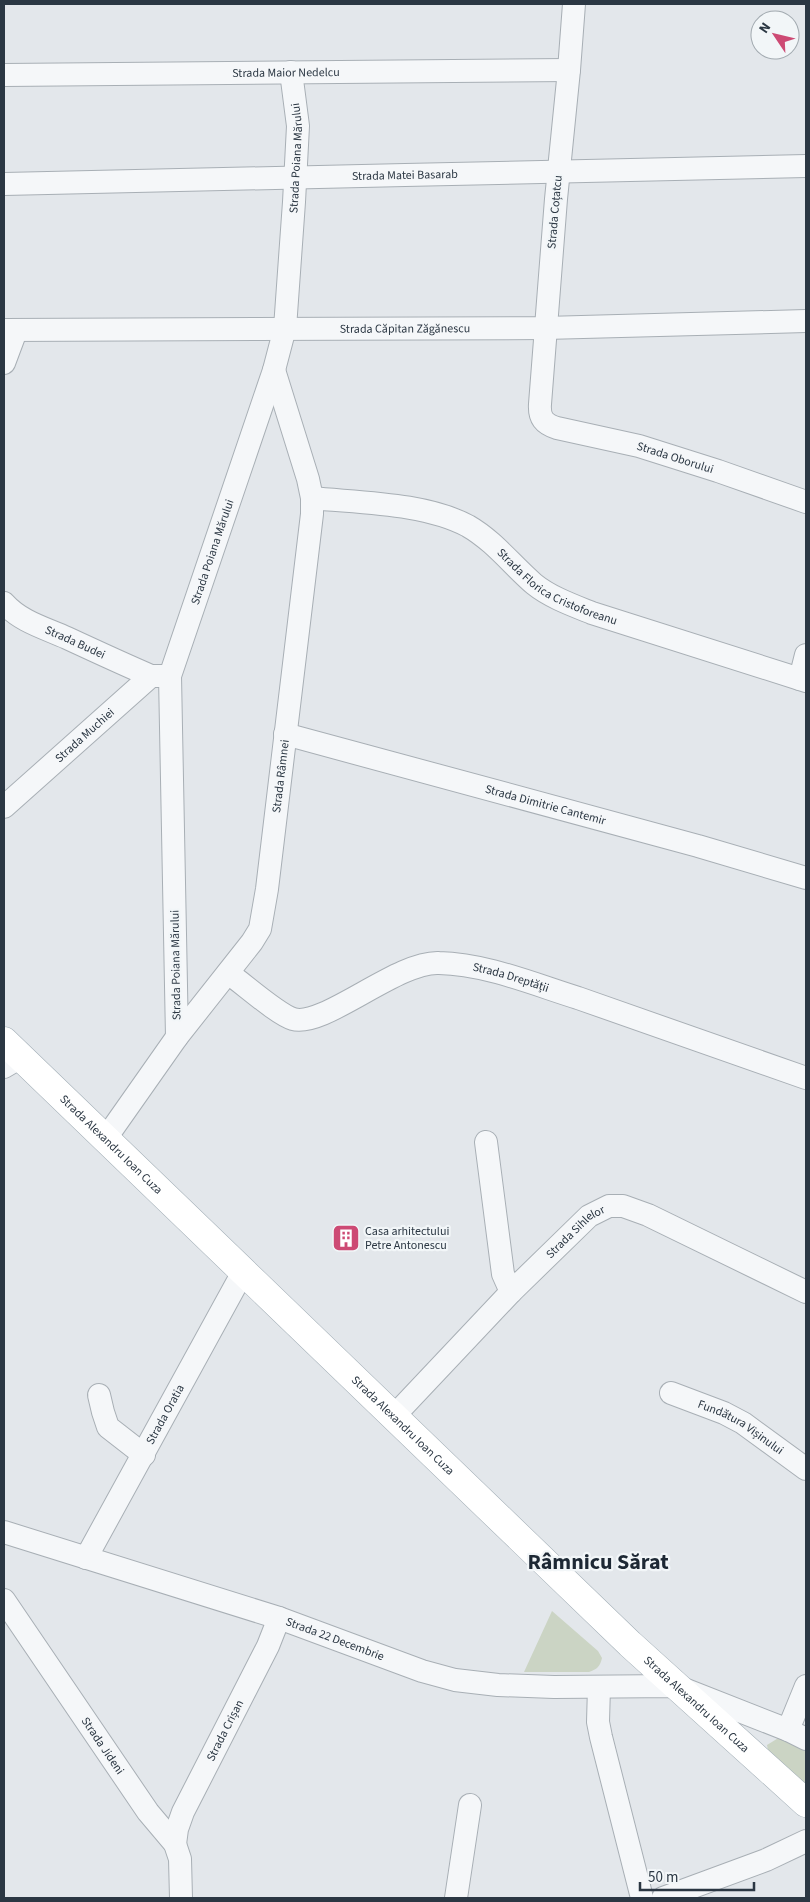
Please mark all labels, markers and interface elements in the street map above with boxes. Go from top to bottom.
north arrow [750,10,800,60]
text: N [754,19,776,38]
street label: Strada Maior Nedelcu [232,64,340,81]
street label: Strada Poiana Mărului [285,102,306,214]
street label: Strada Matei Basarab [352,165,458,185]
street label: Strada Coțatcu [543,174,567,250]
street label: Strada Căpitan Zăgănescu [340,320,470,337]
street label: Strada Oborului [635,437,716,478]
street label: Strada Poiana Mărului [186,497,238,607]
street label: Strada Florica Cristoforeanu [493,544,620,629]
street label: Strada Budei [43,621,108,663]
street label: Strada Muchiei [51,704,118,766]
street label: Strada Râmnei [268,739,293,814]
street label: Strada Dimitrie Cantemir [483,780,609,829]
street label: Strada Poiana Mărului [167,910,185,1020]
street label: Strada Dreptății [471,958,551,996]
street label: Strada Alexandru Ioan Cuza [56,1091,167,1198]
street label: Strada Sihlelor [542,1201,608,1262]
building icon: Casa arhitectului Petre Antonescu [331,1223,361,1253]
place label: Casa arhitectului Petre Antonescu [365,1223,449,1254]
street label: Strada Alexandru Ioan Cuza [348,1372,458,1479]
street label: Strada Oratia [142,1381,188,1447]
street label: Fundătura Vișinului [696,1395,787,1458]
district label: Râmnicu Sărat [527,1546,669,1578]
street label: Strada 22 Decembrie [284,1613,387,1665]
street label: Strada Alexandru Ioan Cuza [640,1652,753,1756]
street label: Strada Crișan [202,1697,248,1764]
street label: Strada Jideni [77,1713,129,1778]
scale bar [640,1860,754,1892]
text: 50 m [648,1867,678,1888]

